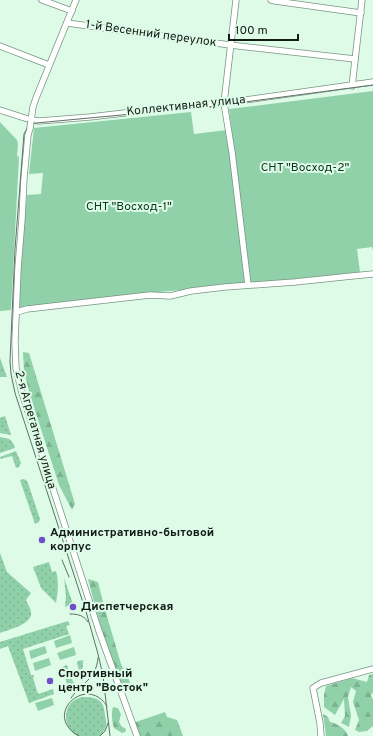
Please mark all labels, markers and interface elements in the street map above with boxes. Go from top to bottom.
scale bar [229,16,298,42]
street label: 1-й Весенний переулок [84,17,218,51]
text: 100 m [235,23,268,39]
street label: Коллективная улица [126,92,246,120]
park label: СНТ "Восход-2" [261,160,349,176]
park label: СНТ "Восход-1" [86,199,172,215]
street label: 2-я Агрегатная улица [10,369,60,491]
place label: Административно-бытовой корпус [50,525,214,555]
marker: Административно-бытовой корпус [37,535,47,545]
place label: Диспетчерская [81,599,173,615]
marker: Диспетчерская [68,602,78,612]
place label: Спортивный центр "Восток" [58,666,148,696]
marker: Спортивный центр "Восток" [45,676,55,686]

